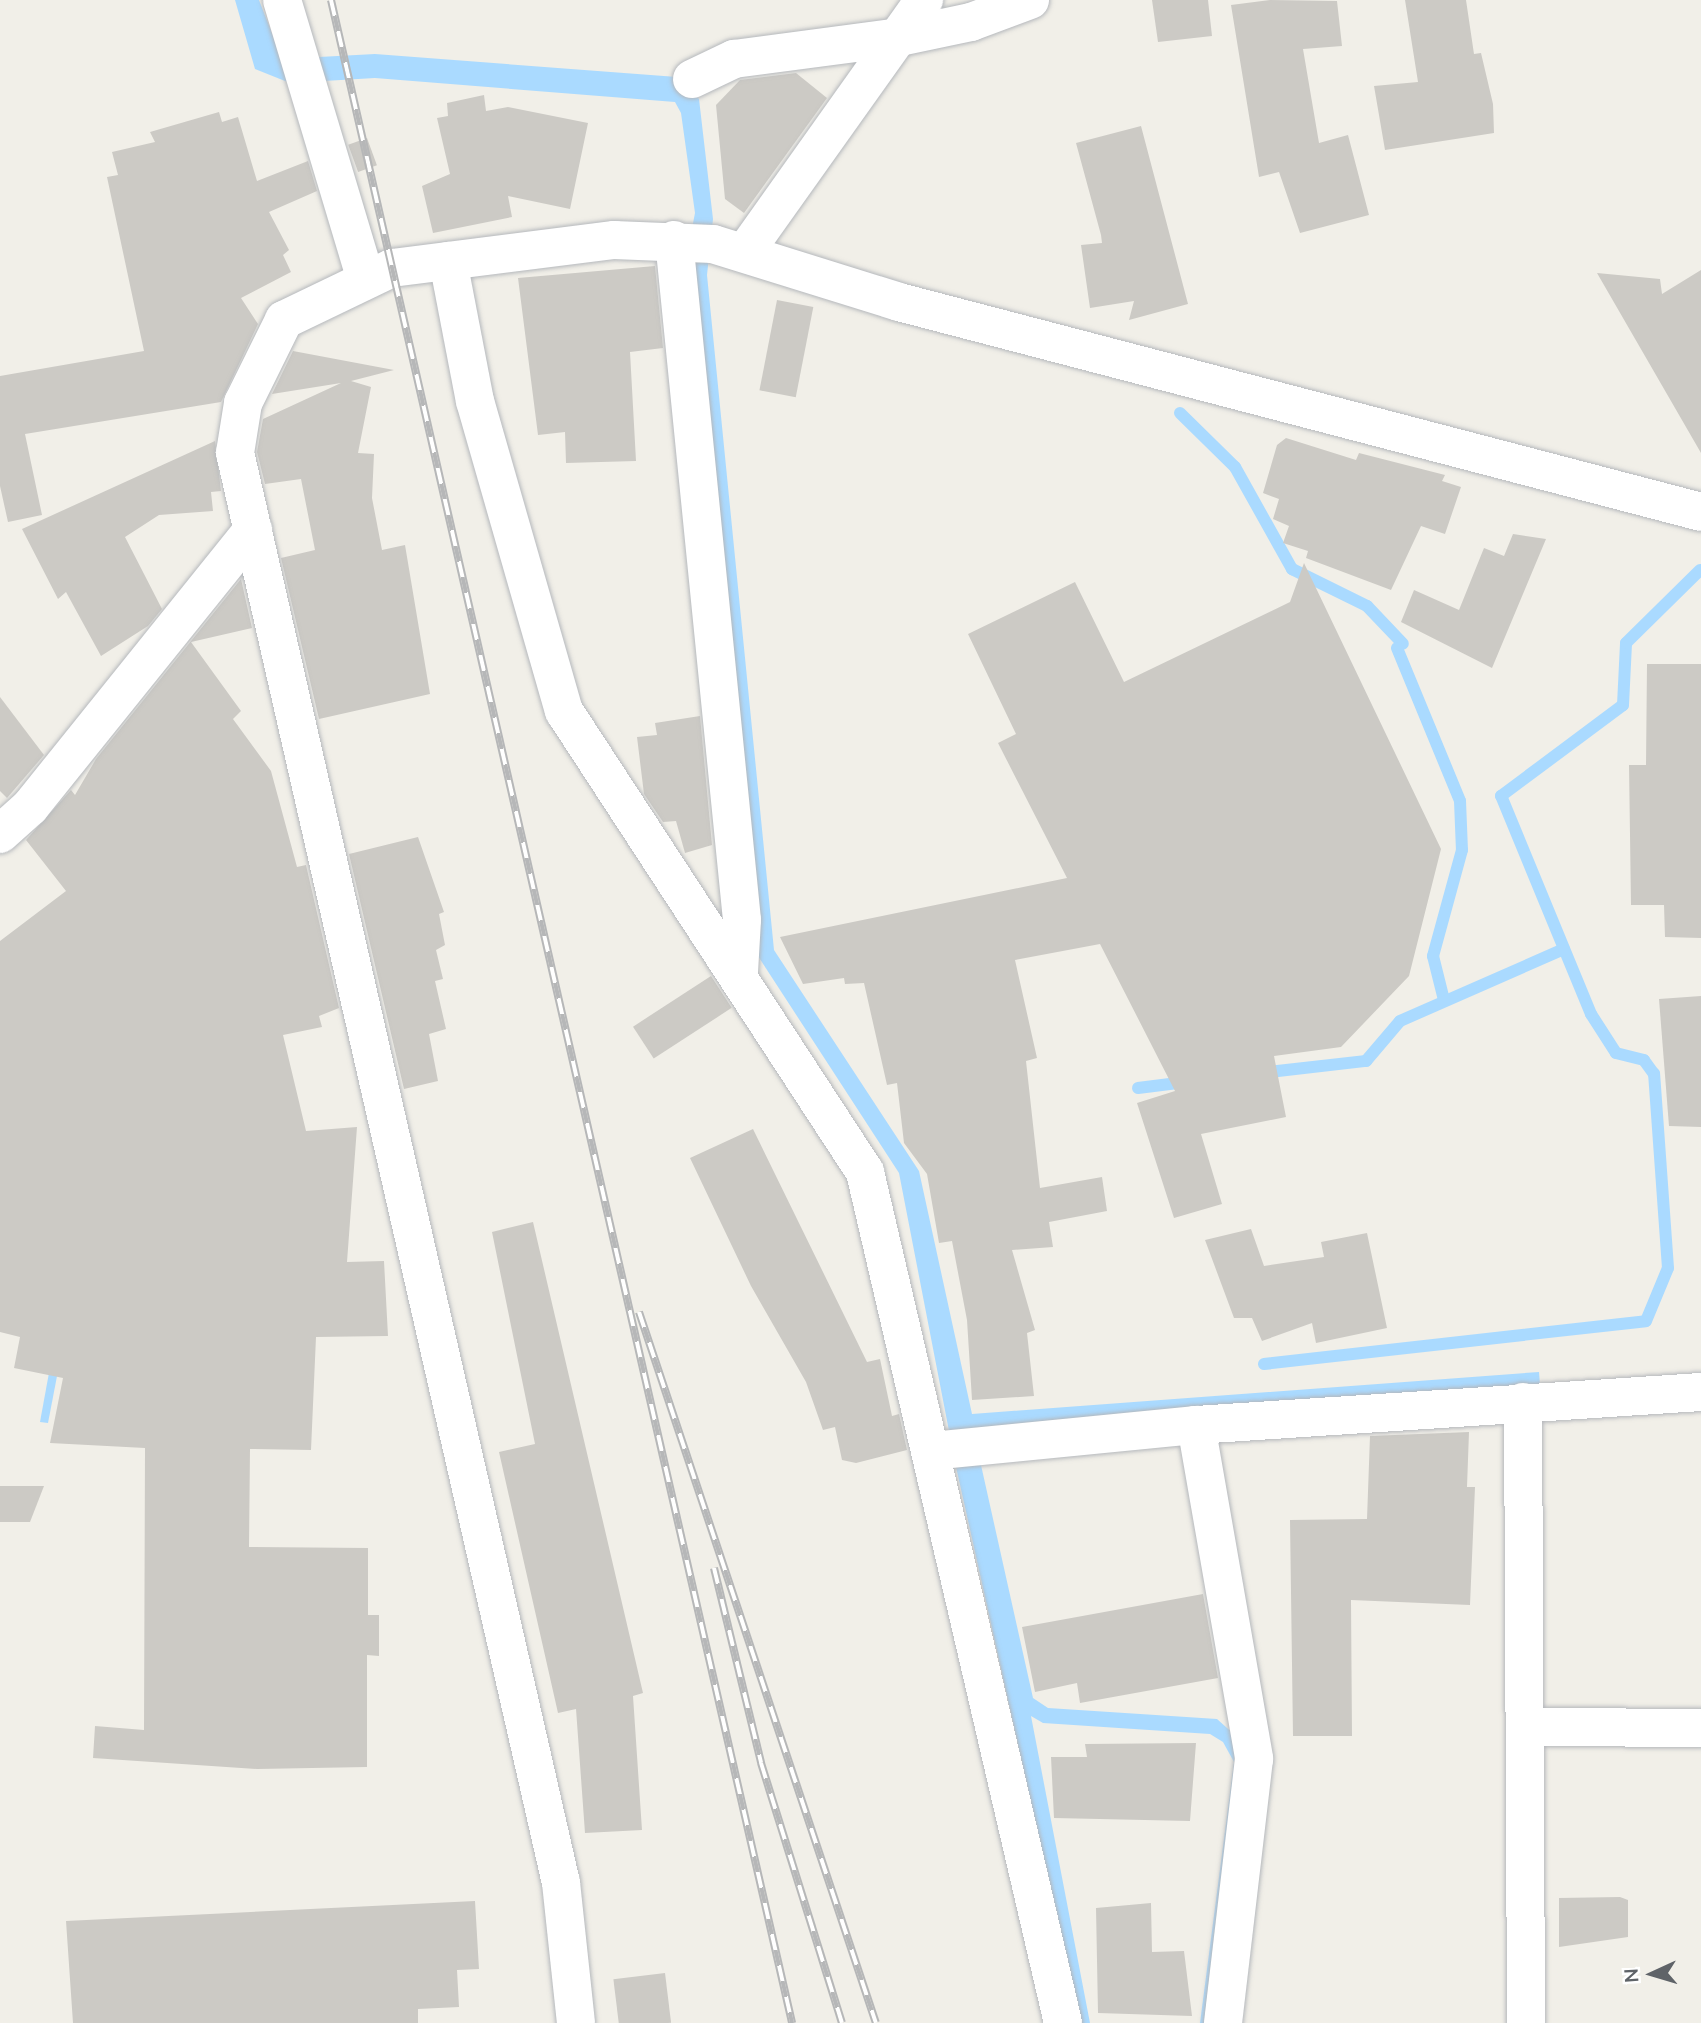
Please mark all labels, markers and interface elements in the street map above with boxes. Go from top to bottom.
north arrow [1617,1939,1687,2009]
text: N [1619,1967,1644,1983]

